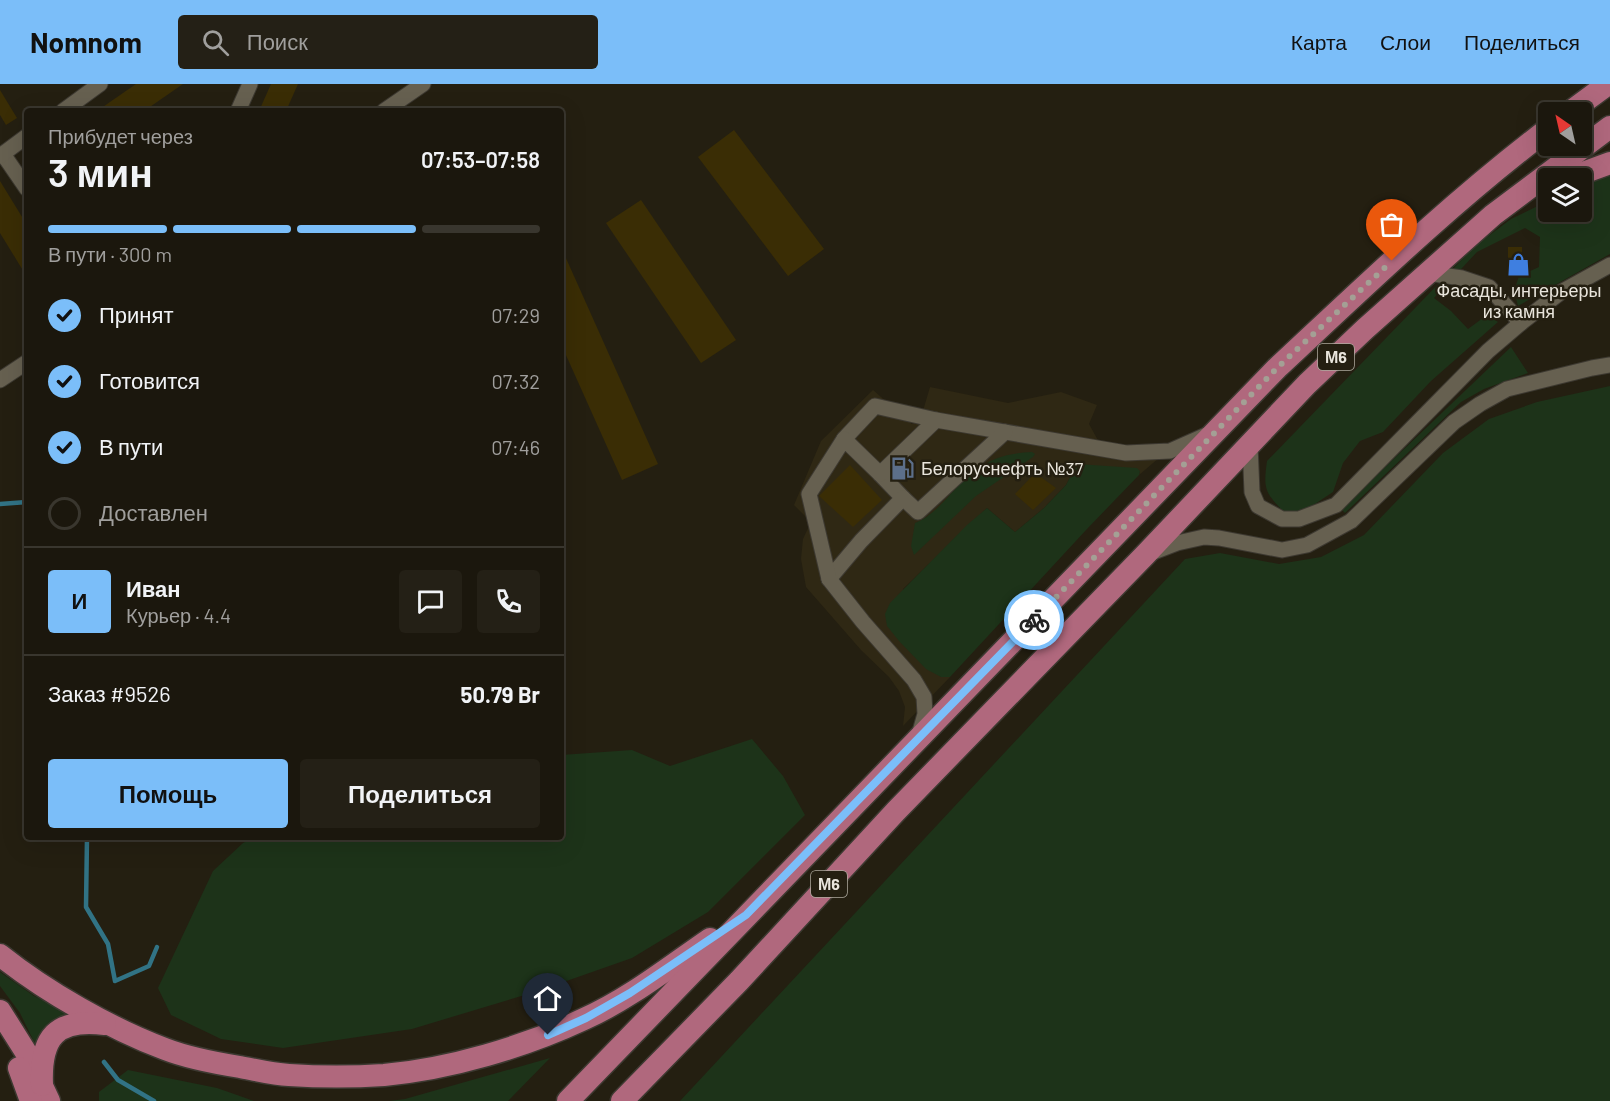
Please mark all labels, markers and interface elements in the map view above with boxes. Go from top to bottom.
search box [178,15,598,69]
text: Nomnom [30,25,142,59]
icon: search [199,26,232,59]
text: Поиск [247,28,308,54]
text: Карта [1291,29,1347,54]
text: Слои [1380,29,1431,54]
text: Поделиться [1464,29,1580,54]
north arrow [1538,102,1592,156]
map controls [1538,102,1592,222]
text: Прибудет через [48,124,193,148]
text: 07:53–07:58 [421,146,540,172]
text: 3 мин [48,148,153,195]
button: layers [1538,168,1592,222]
pin [1366,199,1417,261]
icon: bag [1375,208,1408,241]
text: В пути · 300 m [48,242,172,266]
shop icon: Фасады, интерьеры из камня [1506,252,1532,278]
place label: Фасады, интерьеры из камня [1437,279,1601,322]
icon: check [48,299,81,332]
text: Принят [99,301,173,327]
text: 07:29 [491,303,540,327]
road number: М6 [1318,344,1354,370]
icon: check [48,365,81,398]
text: Готовится [99,367,200,393]
text: 07:32 [491,369,540,393]
icon: check [48,431,81,464]
text: В пути [99,433,163,459]
text: 07:46 [491,435,540,459]
fuel station icon: Белоруснефть №37 [890,456,916,482]
place label: Белоруснефть №37 [921,457,1084,479]
text: Доставлен [99,499,208,525]
button: chat [399,570,462,633]
button: phone [477,570,540,633]
text: Иван [126,575,181,601]
text: И [72,587,87,613]
courier [1004,590,1064,650]
text: Курьер · 4.4 [126,603,231,627]
icon: bike [1018,604,1051,637]
text: Заказ #9526 [48,680,171,706]
text: 50.79 Br [461,681,540,707]
button: Помощь [48,759,288,828]
button: Поделиться [300,759,540,828]
road number: М6 [811,871,847,897]
pin [522,973,573,1035]
icon: home [531,982,564,1015]

